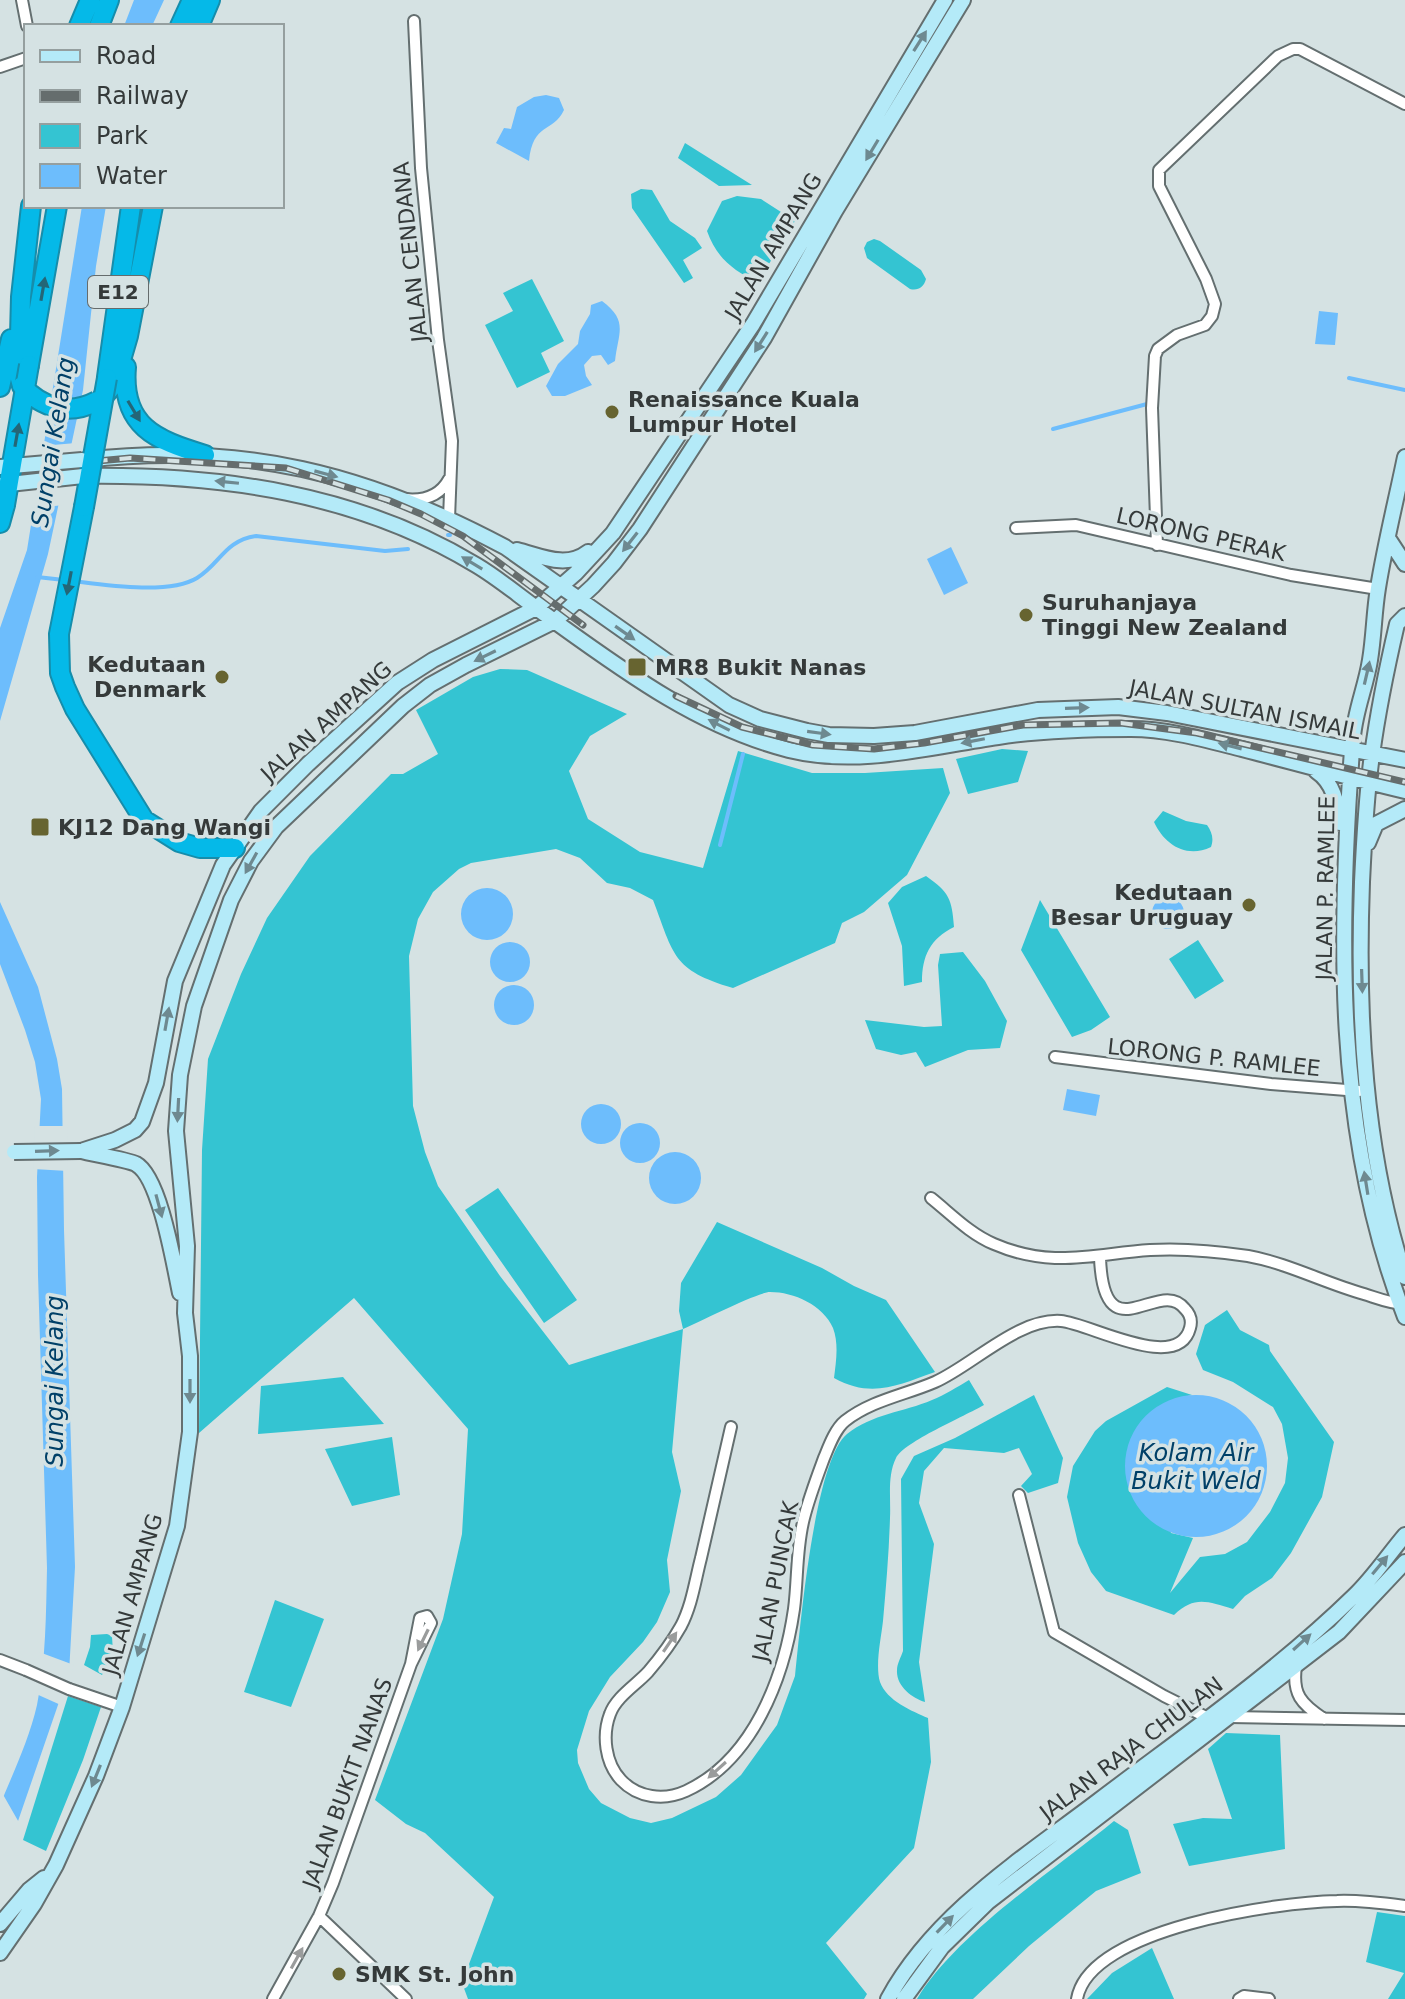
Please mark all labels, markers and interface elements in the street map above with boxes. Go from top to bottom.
legend [24,24,284,208]
one-way arrow [912,30,926,52]
text: Road [96,42,156,70]
text: Railway [96,82,189,110]
text: Park [96,122,148,150]
one-way arrow [866,139,880,161]
street label: JALAN CENDANA [389,161,433,345]
text: Water [96,162,167,190]
street label: JALAN AMPANG [719,168,827,326]
one-way arrow [37,276,49,301]
road number: E12 [88,276,148,308]
one-way arrow [754,331,768,353]
water label: Sungai Kelang [26,355,80,529]
place label: Renaissance Kuala Lumpur Hotel [628,387,860,437]
one-way arrow [127,400,141,422]
marker: Renaissance Kuala Lumpur Hotel [603,403,621,421]
one-way arrow [11,422,23,447]
one-way arrow [315,468,339,481]
one-way arrow [214,476,239,489]
street label: LORONG PERAK [1114,503,1289,566]
one-way arrow [622,532,638,552]
one-way arrow [461,557,483,571]
one-way arrow [62,571,75,596]
place label: Suruhanjaya Tinggi New Zealand [1042,590,1288,640]
marker: Suruhanjaya Tinggi New Zealand [1017,606,1035,624]
one-way arrow [615,625,636,640]
one-way arrow [473,649,496,663]
place label: Kedutaan Denmark [87,652,207,702]
place label: MR8 Bukit Nanas [655,655,866,680]
street label: JALAN AMPANG [254,656,397,788]
marker: MR8 Bukit Nanas [626,656,648,678]
one-way arrow [1361,661,1374,686]
marker: Kedutaan Denmark [213,668,231,686]
street label: JALAN SULTAN ISMAIL [1125,674,1363,744]
one-way arrow [1065,701,1090,714]
one-way arrow [707,718,730,731]
one-way arrow [807,727,832,740]
one-way arrow [960,736,985,748]
one-way arrow [1218,740,1243,752]
street label: JALAN P. RAMLEE [1311,795,1340,983]
place label: KJ12 Dang Wangi [58,815,271,840]
marker: KJ12 Dang Wangi [29,816,51,838]
one-way arrow [244,852,258,874]
place label: Kedutaan Besar Uruguay [1051,880,1233,930]
marker: Kedutaan Besar Uruguay [1240,896,1258,914]
one-way arrow [1355,969,1368,994]
one-way arrow [162,1007,174,1032]
street label: LORONG P. RAMLEE [1106,1034,1322,1081]
one-way arrow [171,1098,184,1123]
one-way arrow [35,1145,60,1158]
one-way arrow [1359,1170,1371,1195]
one-way arrow [154,1193,166,1218]
water label: Sungai Kelang [41,1295,69,1467]
one-way arrow [184,1379,196,1404]
water label: Kolam Air Bukit Weld [1131,1439,1262,1495]
street label: JALAN PUNCAK [747,1498,803,1665]
street label: JALAN AMPANG [97,1510,167,1680]
one-way arrow [1372,1554,1389,1575]
one-way arrow [416,1629,430,1652]
one-way arrow [663,1631,678,1652]
one-way arrow [135,1633,147,1657]
one-way arrow [1293,1633,1312,1651]
street label: JALAN RAJA CHULAN [1033,1672,1228,1826]
street label: JALAN BUKIT NANAS [297,1675,397,1894]
one-way arrow [707,1760,726,1778]
one-way arrow [89,1764,102,1788]
one-way arrow [935,1915,954,1934]
one-way arrow [290,1947,304,1969]
place label: SMK St. John [355,1962,514,1987]
marker: SMK St. John [330,1965,348,1983]

